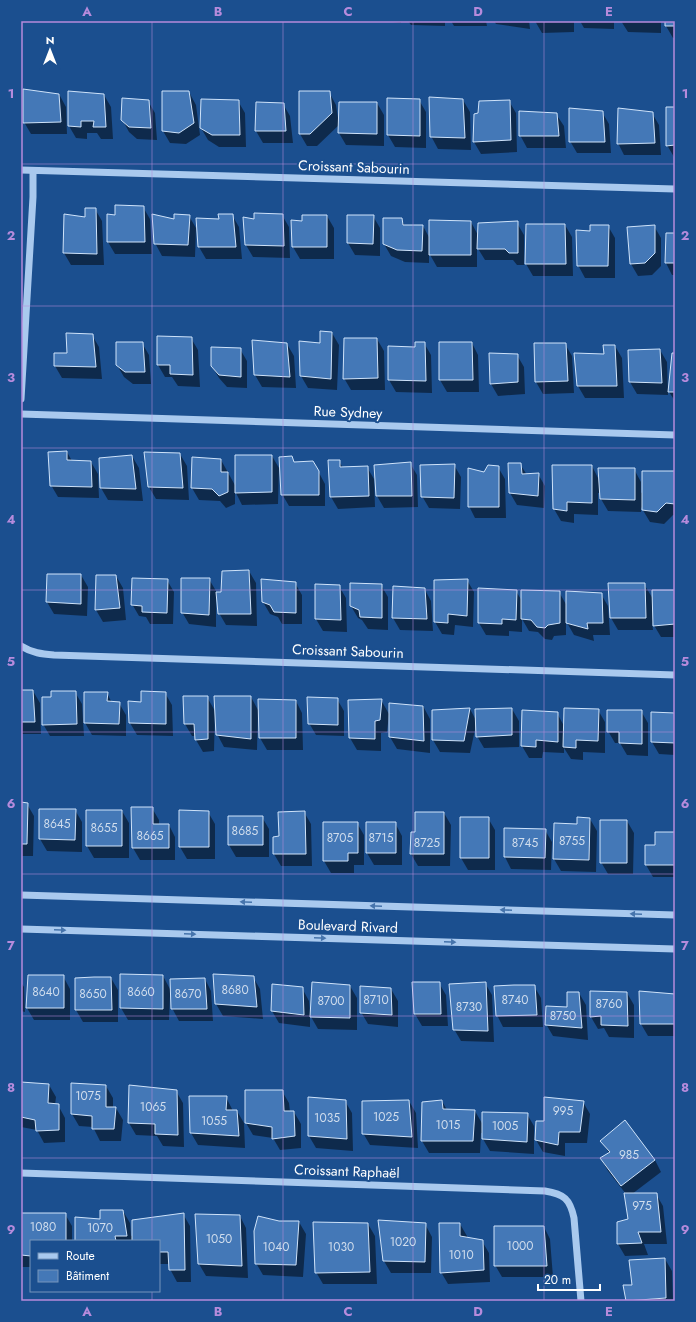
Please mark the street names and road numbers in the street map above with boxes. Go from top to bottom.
street label: Croissant Sabourin [298,155,410,179]
street label: Rue Sydney [313,401,384,423]
street label: Croissant Sabourin [292,639,404,663]
street label: Boulevard Rivard [298,914,398,938]
street label: Croissant Raphaël [294,1159,400,1183]

